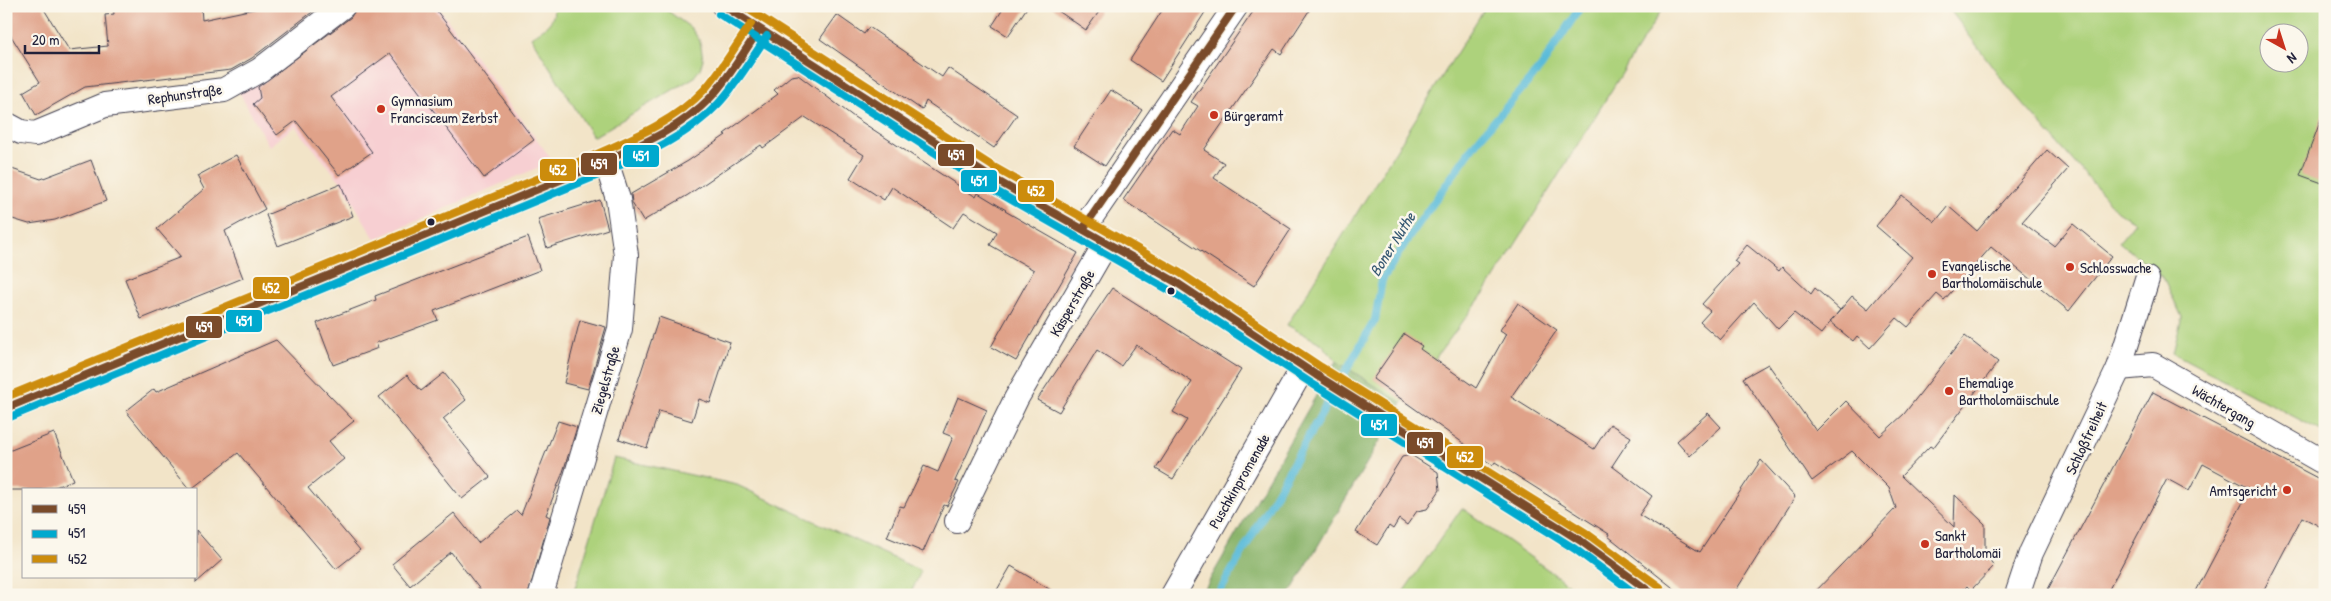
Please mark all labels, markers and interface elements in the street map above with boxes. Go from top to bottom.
scale bar [25,22,99,54]
north arrow [2258,22,2308,72]
text: 20 m [32,29,59,50]
text: N [2283,49,2301,69]
street label: Rephunstraße [147,78,224,110]
place label: Gymnasium Francisceum Zerbst [390,90,499,128]
marker: Gymnasium Francisceum Zerbst [375,103,387,115]
place label: Bürgeramt [1224,105,1284,126]
marker: Bürgeramt [1208,109,1220,121]
line badge: 459 [937,143,975,167]
line badge: 451 [622,144,660,168]
text: 459 [948,145,965,164]
text: 451 [633,146,649,165]
line badge: 459 [580,152,618,176]
text: 459 [591,154,608,173]
line badge: 452 [539,158,577,182]
text: 452 [549,160,567,179]
line badge: 451 [960,169,998,193]
text: 451 [971,171,987,190]
line badge: 452 [1017,179,1055,203]
text: 452 [1027,181,1045,200]
water label: Boner Nuthe [1364,207,1421,280]
unlabelled marker [426,217,436,227]
place label: Evangelische Bartholomäischule [1942,255,2042,293]
place label: Schlosswache [2080,257,2152,278]
marker: Schlosswache [2064,261,2076,273]
street label: Käsperstraße [1044,266,1100,340]
marker: Evangelische Bartholomäischule [1926,268,1938,280]
line badge: 452 [252,276,290,300]
text: 452 [262,278,280,297]
unlabelled marker [1166,286,1176,296]
line badge: 451 [225,309,263,333]
text: 451 [236,311,252,330]
line badge: 459 [185,315,223,339]
text: 459 [196,317,213,336]
street label: Ziegelstraße [585,343,625,417]
place label: Ehemalige Bartholomäischule [1959,372,2059,410]
street label: Wächtergang [2188,379,2260,433]
marker: Ehemalige Bartholomäischule [1943,385,1955,397]
street label: Schloßfreiheit [2060,397,2112,478]
line badge: 451 [1360,413,1398,437]
text: 451 [1371,415,1387,434]
street label: Puschkinpromenade [1203,430,1275,532]
line badge: 459 [1406,431,1444,455]
text: 459 [1417,433,1434,452]
line badge: 452 [1446,445,1484,469]
text: 452 [1456,447,1474,466]
place label: Amtsgericht [2209,480,2278,501]
marker: Amtsgericht [2281,484,2293,496]
legend [22,488,198,578]
text: 459 [68,498,86,519]
text: 451 [68,522,85,543]
place label: Sankt Bartholomäi [1935,525,2001,563]
marker: Sankt Bartholomäi [1919,538,1931,550]
text: 452 [68,548,87,569]

